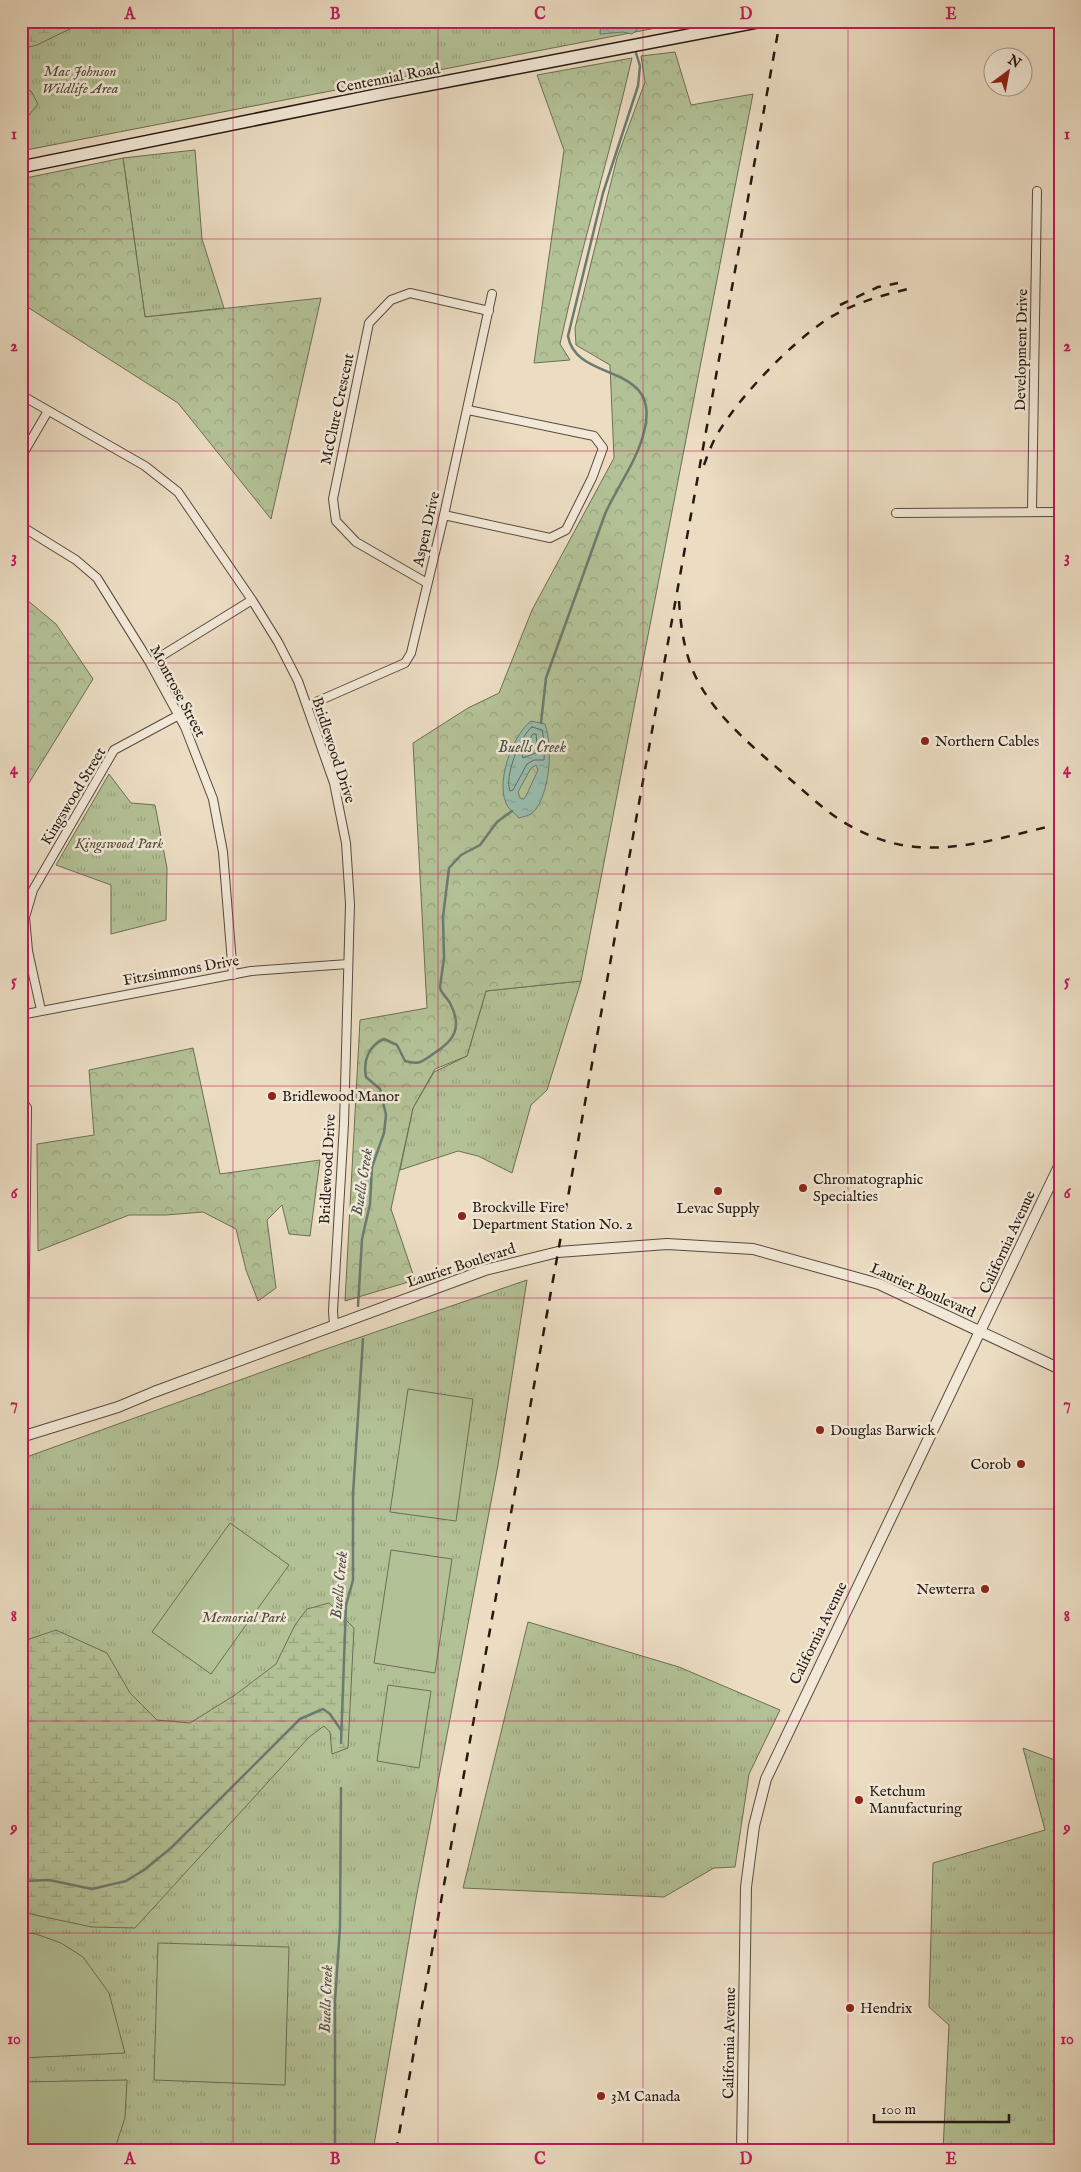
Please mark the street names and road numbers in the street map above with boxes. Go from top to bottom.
street label: Centennial Road [335,59,443,98]
street label: Development Drive [1011,289,1032,411]
street label: McClure Crescent [316,352,359,467]
street label: Aspen Drive [408,490,444,570]
street label: Montrose Street [145,642,210,740]
street label: Bridlewood Drive [307,695,360,806]
street label: Kingswood Street [37,744,110,849]
street label: Fitzsimmons Drive [122,951,241,990]
street label: Bridlewood Drive [315,1113,340,1225]
street label: California Avenue [975,1187,1040,1297]
street label: Laurier Boulevard [404,1239,519,1292]
street label: Laurier Boulevard [867,1259,979,1323]
street label: California Avenue [785,1579,852,1688]
street label: California Avenue [719,1987,740,2099]

